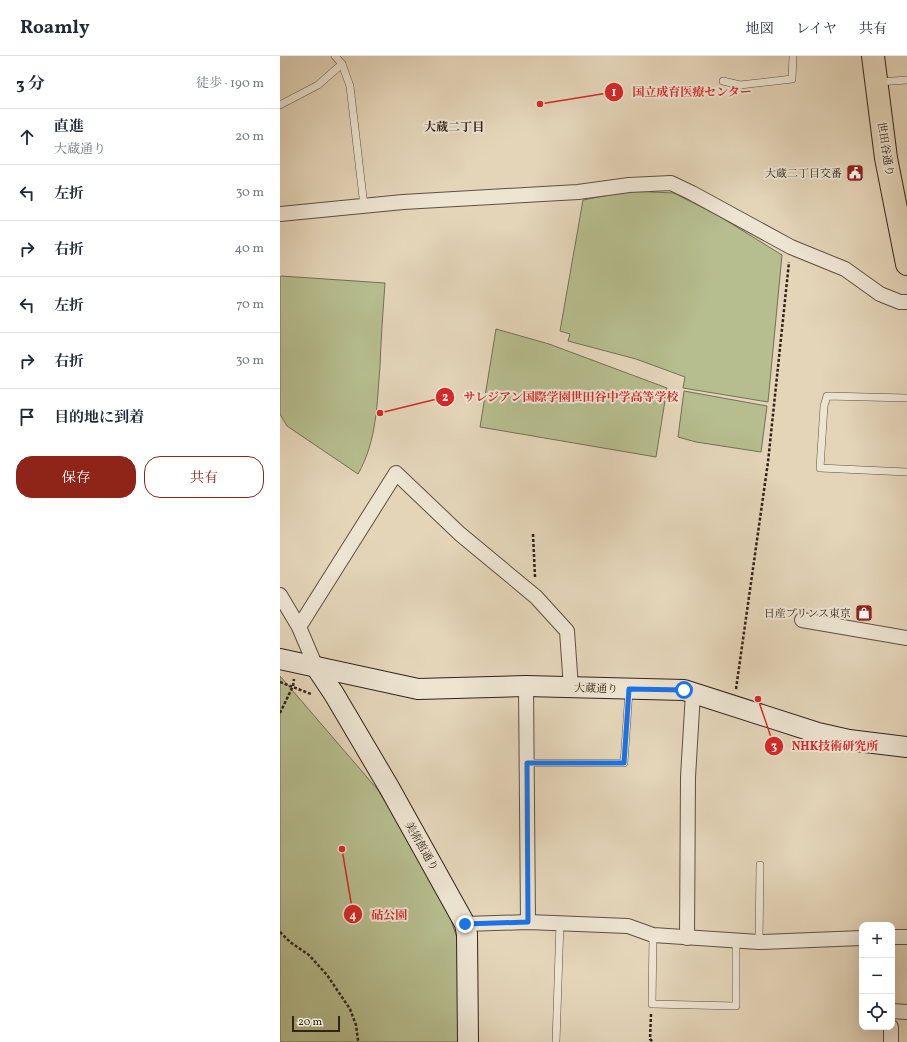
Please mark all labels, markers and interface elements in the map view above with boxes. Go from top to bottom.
text: Roamly [20,15,90,41]
text: 地図 [746,20,774,39]
text: レイヤ [796,20,837,39]
text: 共有 [859,20,887,39]
text: 3 分 [16,73,45,96]
text: 徒歩 · 190 m [196,75,264,93]
callout: 国立成育医療センター [604,80,760,104]
text: 1 [612,85,617,101]
text: 国立成育医療センター [632,85,752,101]
text: 直進 [54,117,84,138]
district label: 大蔵二丁目 [424,120,484,136]
street label: 世田谷通り [873,121,896,178]
icon: ahead [16,126,38,148]
text: 20 m [235,128,264,146]
text: 大蔵通り [54,141,106,159]
public building icon: 大蔵二丁目交番 [845,163,865,183]
place label: 大蔵二丁目交番 [765,167,842,182]
icon: left [16,182,38,204]
text: 左折 [54,184,84,205]
text: 30 m [236,184,264,202]
icon: right [16,238,38,260]
text: 右折 [54,240,84,261]
text: 40 m [235,240,264,258]
icon: left [16,294,38,316]
text: 左折 [54,296,84,317]
text: 70 m [236,296,264,314]
icon: right [16,350,38,372]
text: 右折 [54,352,84,373]
text: 30 m [236,352,264,370]
callout: サレジアン国際学園世田谷中学高等学校 [435,385,687,409]
text: 2 [442,390,448,406]
text: サレジアン国際学園世田谷中学高等学校 [464,390,678,406]
icon: arrive [16,406,38,428]
text: 目的地に到着 [54,408,144,429]
button: 保存 [16,456,136,498]
button: 共有 [144,456,264,498]
shop icon: 日産プリンス東京 [854,603,874,623]
place label: 日産プリンス東京 [764,607,851,622]
route start [675,681,693,699]
street label: 大蔵通り [574,682,618,697]
callout: NHK技術研究所 [764,734,887,758]
text: 3 [771,739,777,755]
text: NHK技術研究所 [792,739,878,755]
street label: 美術館通り [400,819,441,874]
callout: 砧公園 [343,902,415,926]
text: 4 [349,908,357,924]
text: 砧公園 [371,908,407,924]
route end [456,915,474,933]
map controls [859,922,895,1030]
button: + [859,922,895,958]
button: − [859,958,895,994]
button: locate [859,994,895,1030]
scale bar [292,1014,340,1033]
text: 20 m [298,1015,322,1030]

